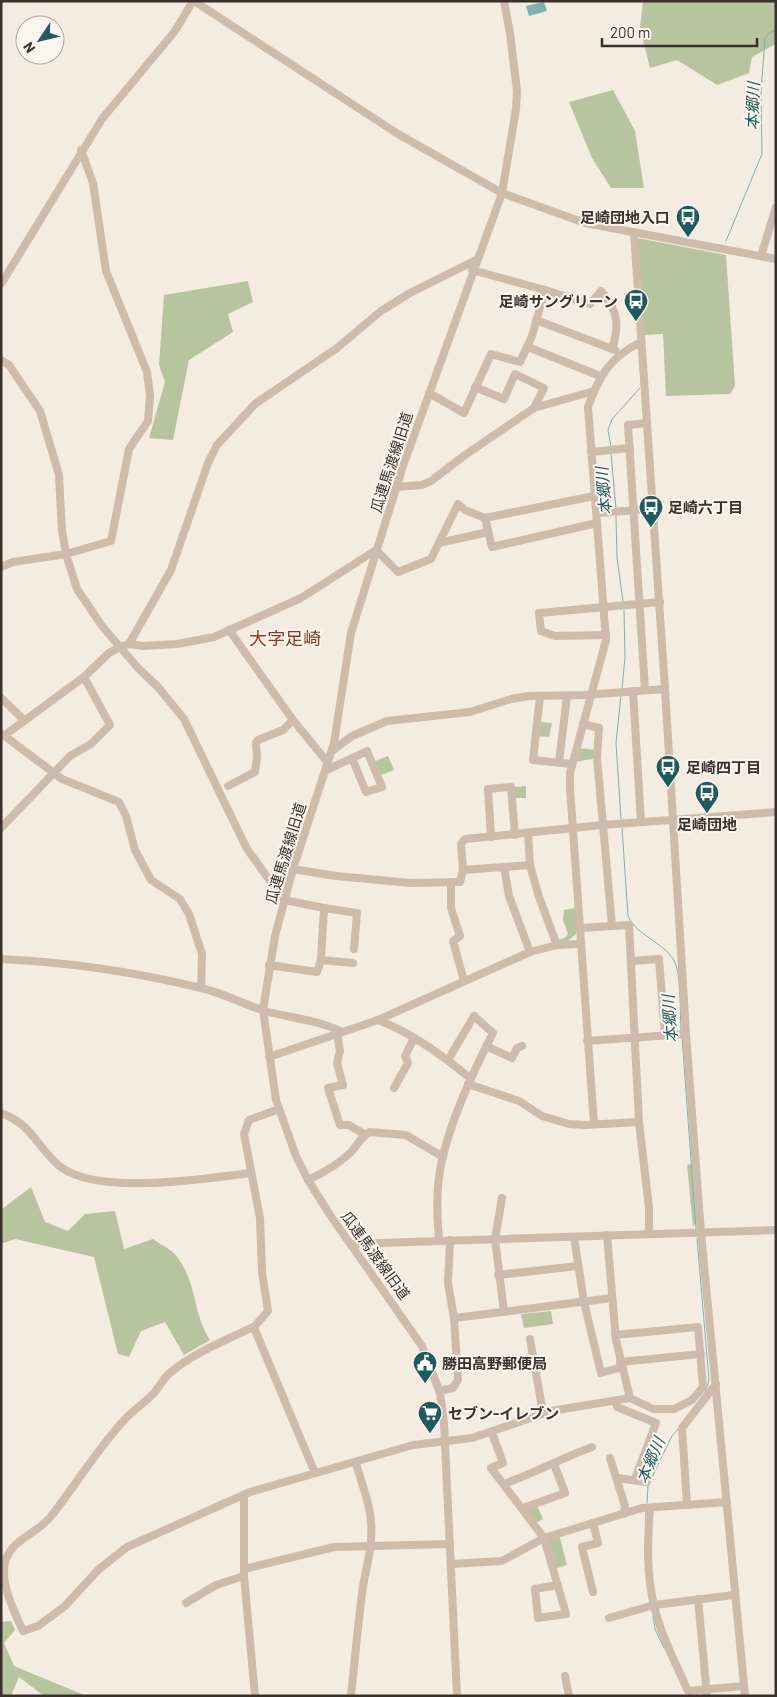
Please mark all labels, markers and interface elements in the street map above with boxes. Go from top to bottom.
north arrow [15,15,65,65]
scale bar [602,15,757,47]
text: 200 m [610,23,650,41]
text: N [19,39,39,56]
water label: 本郷川 [742,80,762,130]
bus stop icon: 足崎団地入口 [675,204,701,238]
place label: 足崎団地入口 [580,208,670,226]
bus stop icon: 足崎サングリーン [623,288,649,322]
place label: 足崎サングリーン [499,292,618,310]
street label: 瓜連馬渡線旧道 [366,409,416,515]
water label: 本郷川 [591,464,615,516]
bus stop icon: 足崎六丁目 [638,494,664,528]
place label: 足崎六丁目 [668,498,743,516]
district label: 大字足崎 [249,627,321,649]
bus stop icon: 足崎四丁目 [655,754,681,788]
place label: 足崎四丁目 [686,758,761,776]
bus stop icon: 足崎団地 [694,780,720,814]
street label: 瓜連馬渡線旧道 [261,800,309,906]
place label: 足崎団地 [677,815,737,833]
water label: 本郷川 [658,992,680,1044]
street label: 瓜連馬渡線旧道 [338,1207,414,1303]
public building icon: 勝田高野郵便局 [412,1350,438,1384]
place label: 勝田高野郵便局 [442,1354,547,1372]
supermarket icon: セブン-イレブン [417,1400,443,1434]
place label: セブン-イレブン [448,1404,559,1422]
water label: 本郷川 [632,1432,669,1486]

